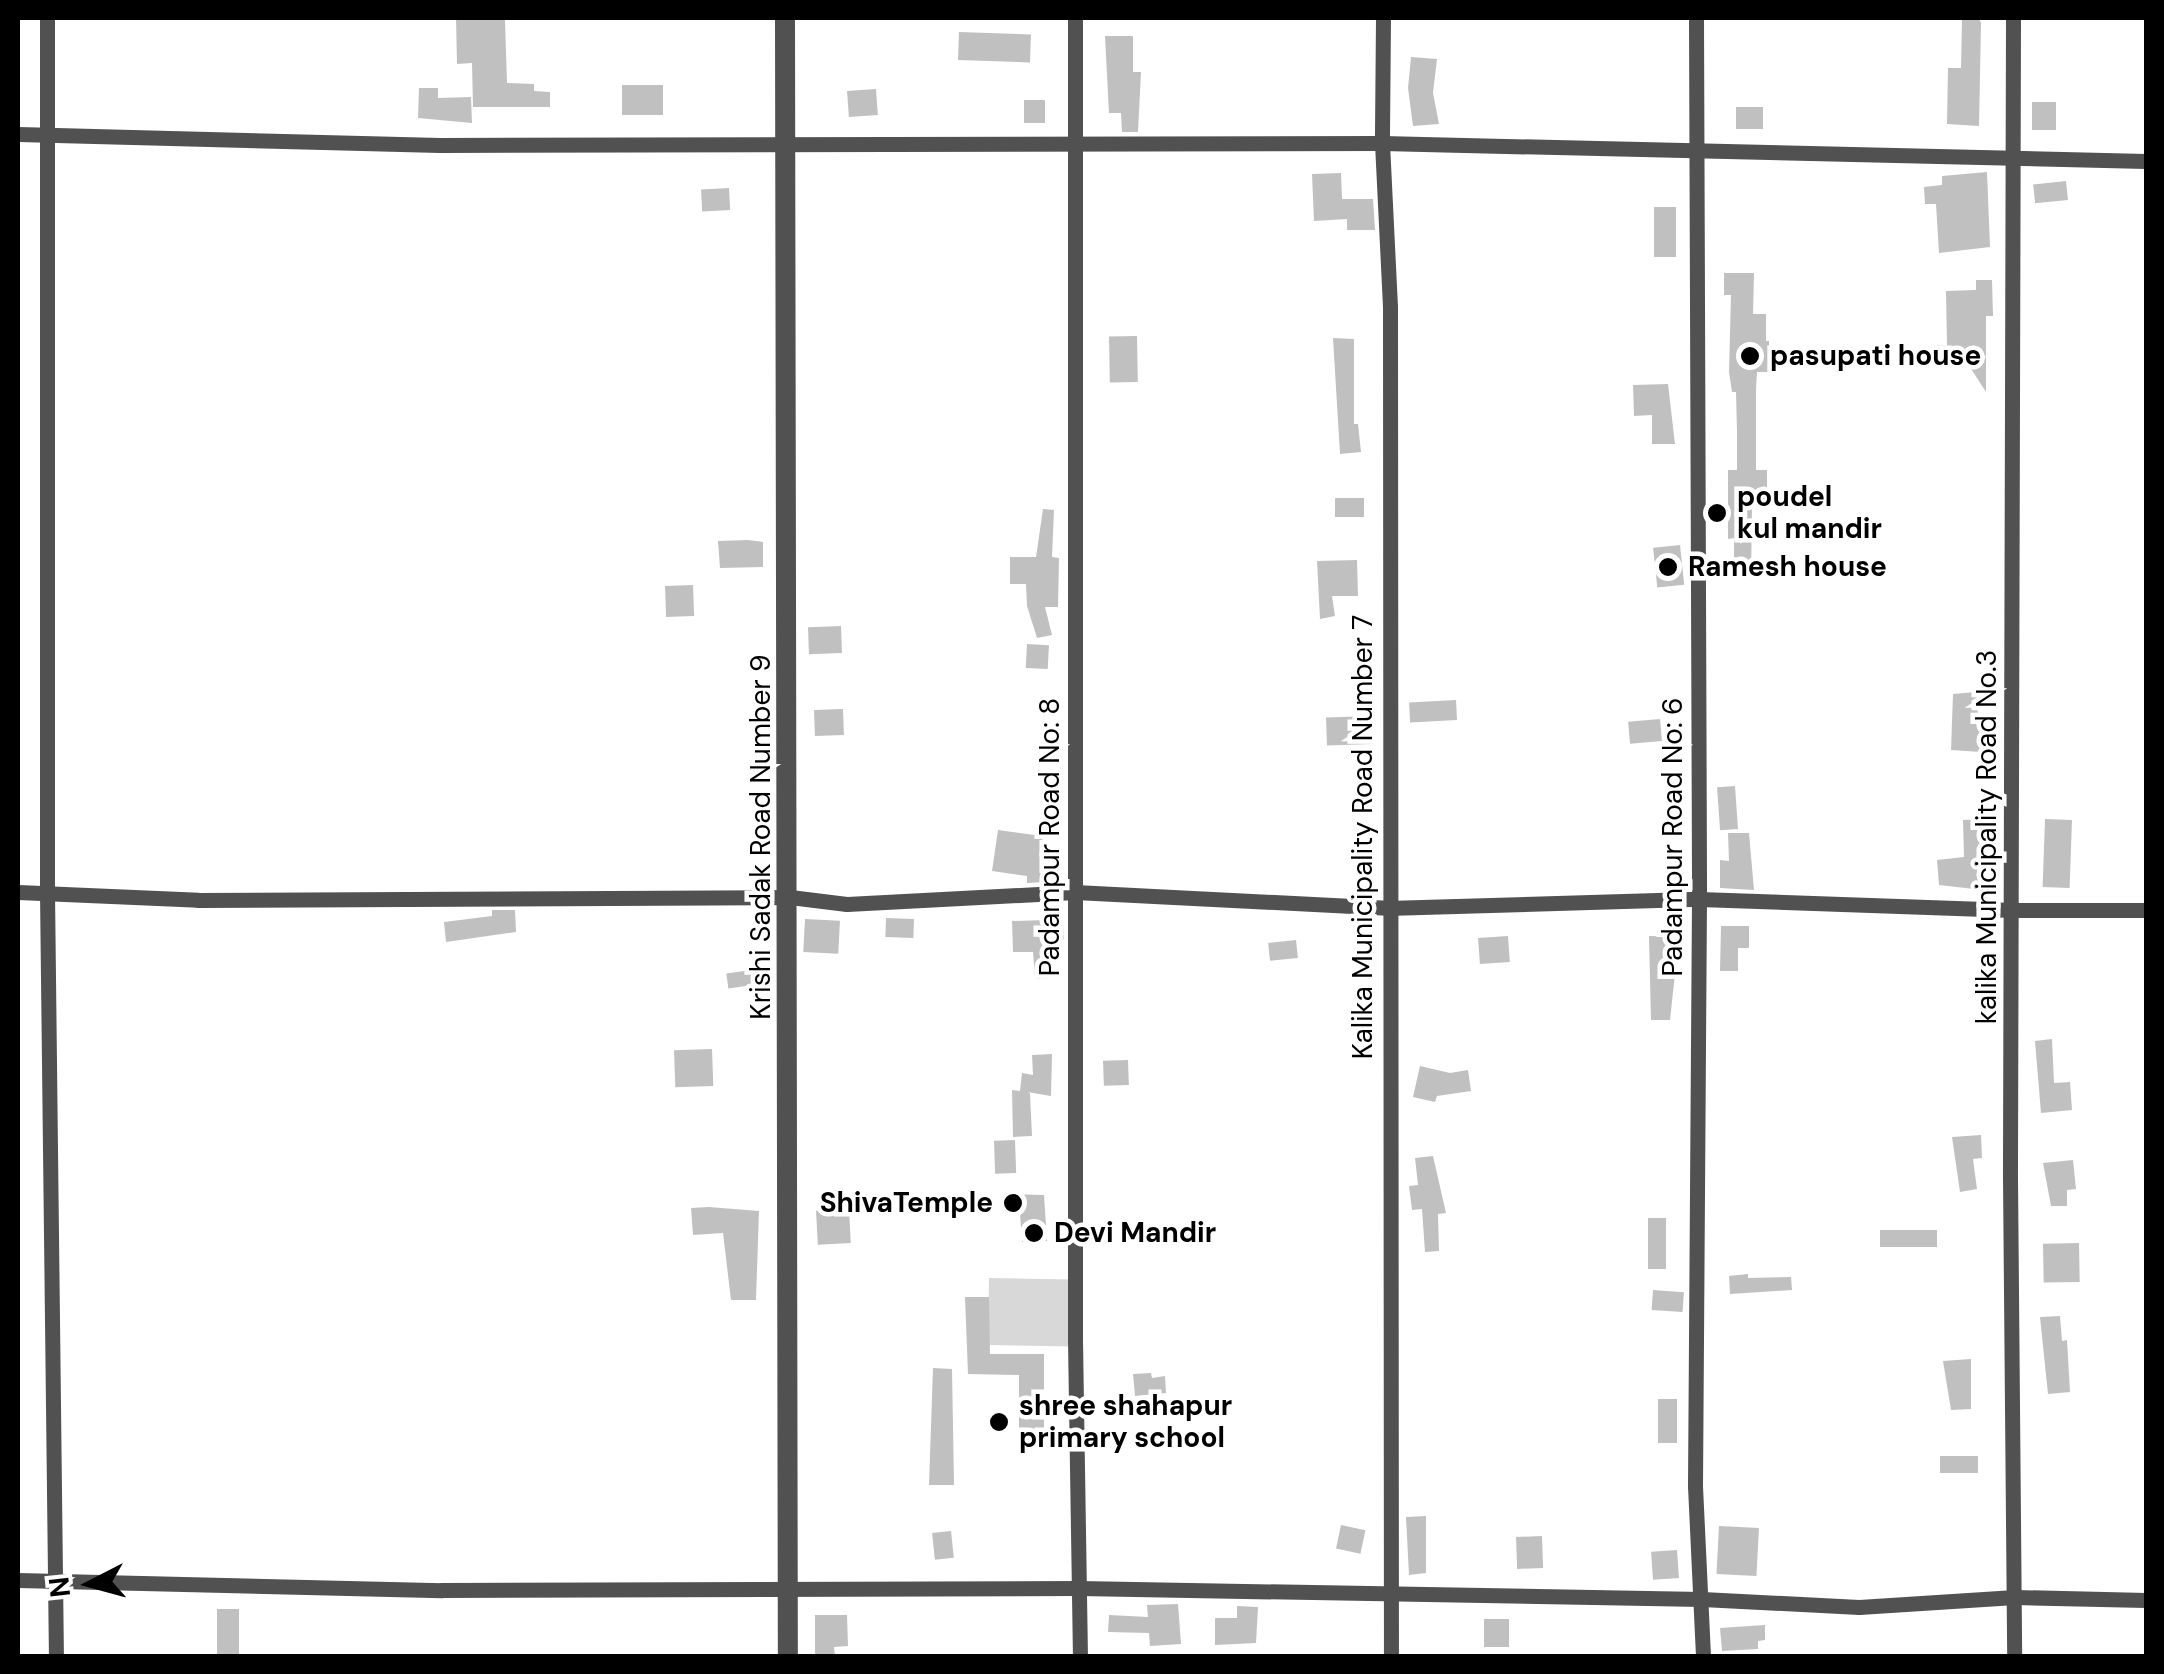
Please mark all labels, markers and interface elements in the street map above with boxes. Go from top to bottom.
place label: pasupati house [1770,339,1981,373]
marker: pasupati house [1739,345,1761,367]
place label: poudel kul mandir [1737,480,1882,546]
marker: poudel kul mandir [1706,502,1728,524]
place label: Ramesh house [1688,550,1887,584]
marker: Ramesh house [1657,556,1679,578]
street label: Kalika Municipality Road Number 7 [1346,615,1380,1059]
street label: kalika Municipality Road No.3 [1970,650,2004,1024]
street label: Krishi Sadak Road Number 9 [744,654,778,1020]
street label: Padampur Road No: 6 [1656,697,1690,977]
street label: Padampur Road No: 8 [1033,698,1067,976]
place label: ShivaTemple [820,1186,993,1220]
marker: ShivaTemple [1002,1192,1024,1214]
place label: Devi Mandir [1054,1216,1216,1250]
marker: Devi Mandir [1023,1222,1045,1244]
place label: shree shahapur primary school [1019,1389,1232,1455]
marker: shree shahapur primary school [988,1411,1010,1433]
north arrow [40,1534,140,1634]
text: N [40,1575,79,1599]

